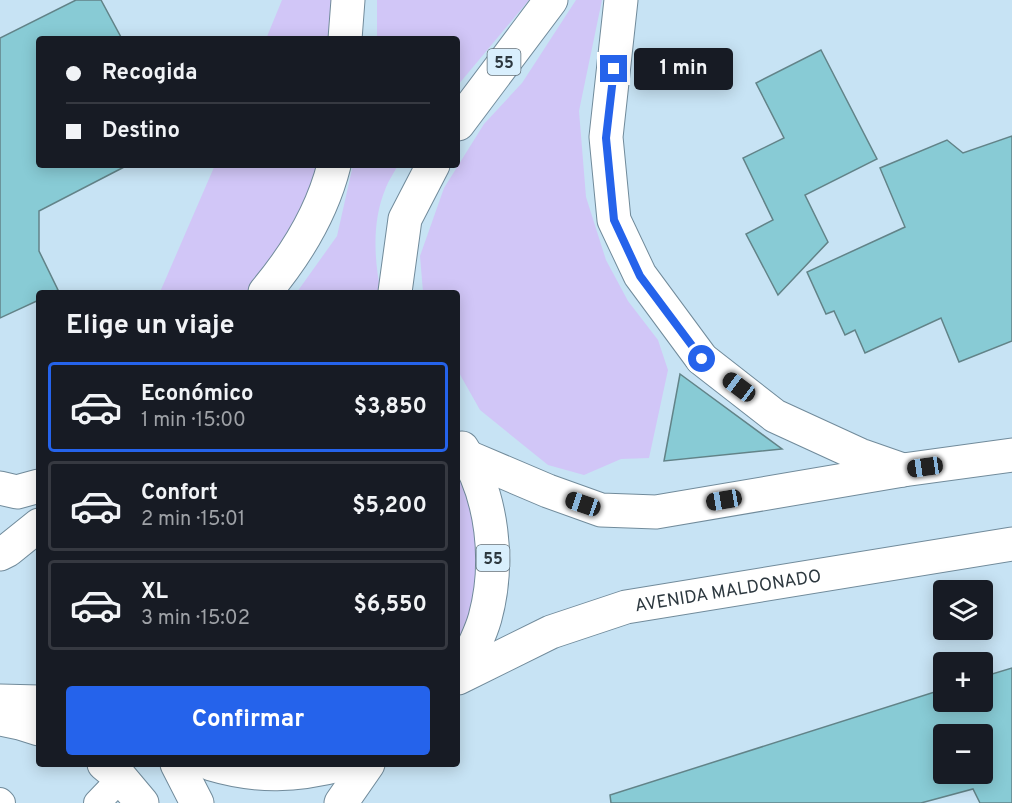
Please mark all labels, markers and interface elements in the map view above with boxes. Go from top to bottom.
callout: 1 min [635,48,734,90]
road number: 55 [488,49,520,75]
route end [600,55,627,82]
text: 1 min [659,56,708,82]
text: Recogida [102,60,197,87]
text: Destino [102,118,180,145]
text: Elige un viaje [66,309,235,343]
route start [688,345,715,372]
car [719,369,759,405]
icon: car [69,380,123,434]
text: Económico [141,381,254,408]
text: $3,850 [354,394,427,421]
text: 1 min · 15:00 [141,408,246,434]
car [906,456,944,478]
icon: car [69,479,123,533]
text: Confort [141,480,218,507]
car [705,488,743,512]
car [563,490,603,518]
text: $5,200 [352,493,427,520]
text: 2 min · 15:01 [141,507,245,533]
road number: 55 [476,545,510,571]
street label: AVENIDA MALDONADO [633,565,823,618]
icon: car [69,578,123,632]
text: XL [141,579,168,606]
map controls [933,580,993,784]
button: layers [933,580,993,640]
text: $6,550 [353,592,427,619]
text: 3 min · 15:02 [141,606,250,632]
button: + [933,652,993,712]
button: Confirmar [66,686,430,755]
button: − [933,724,993,784]

